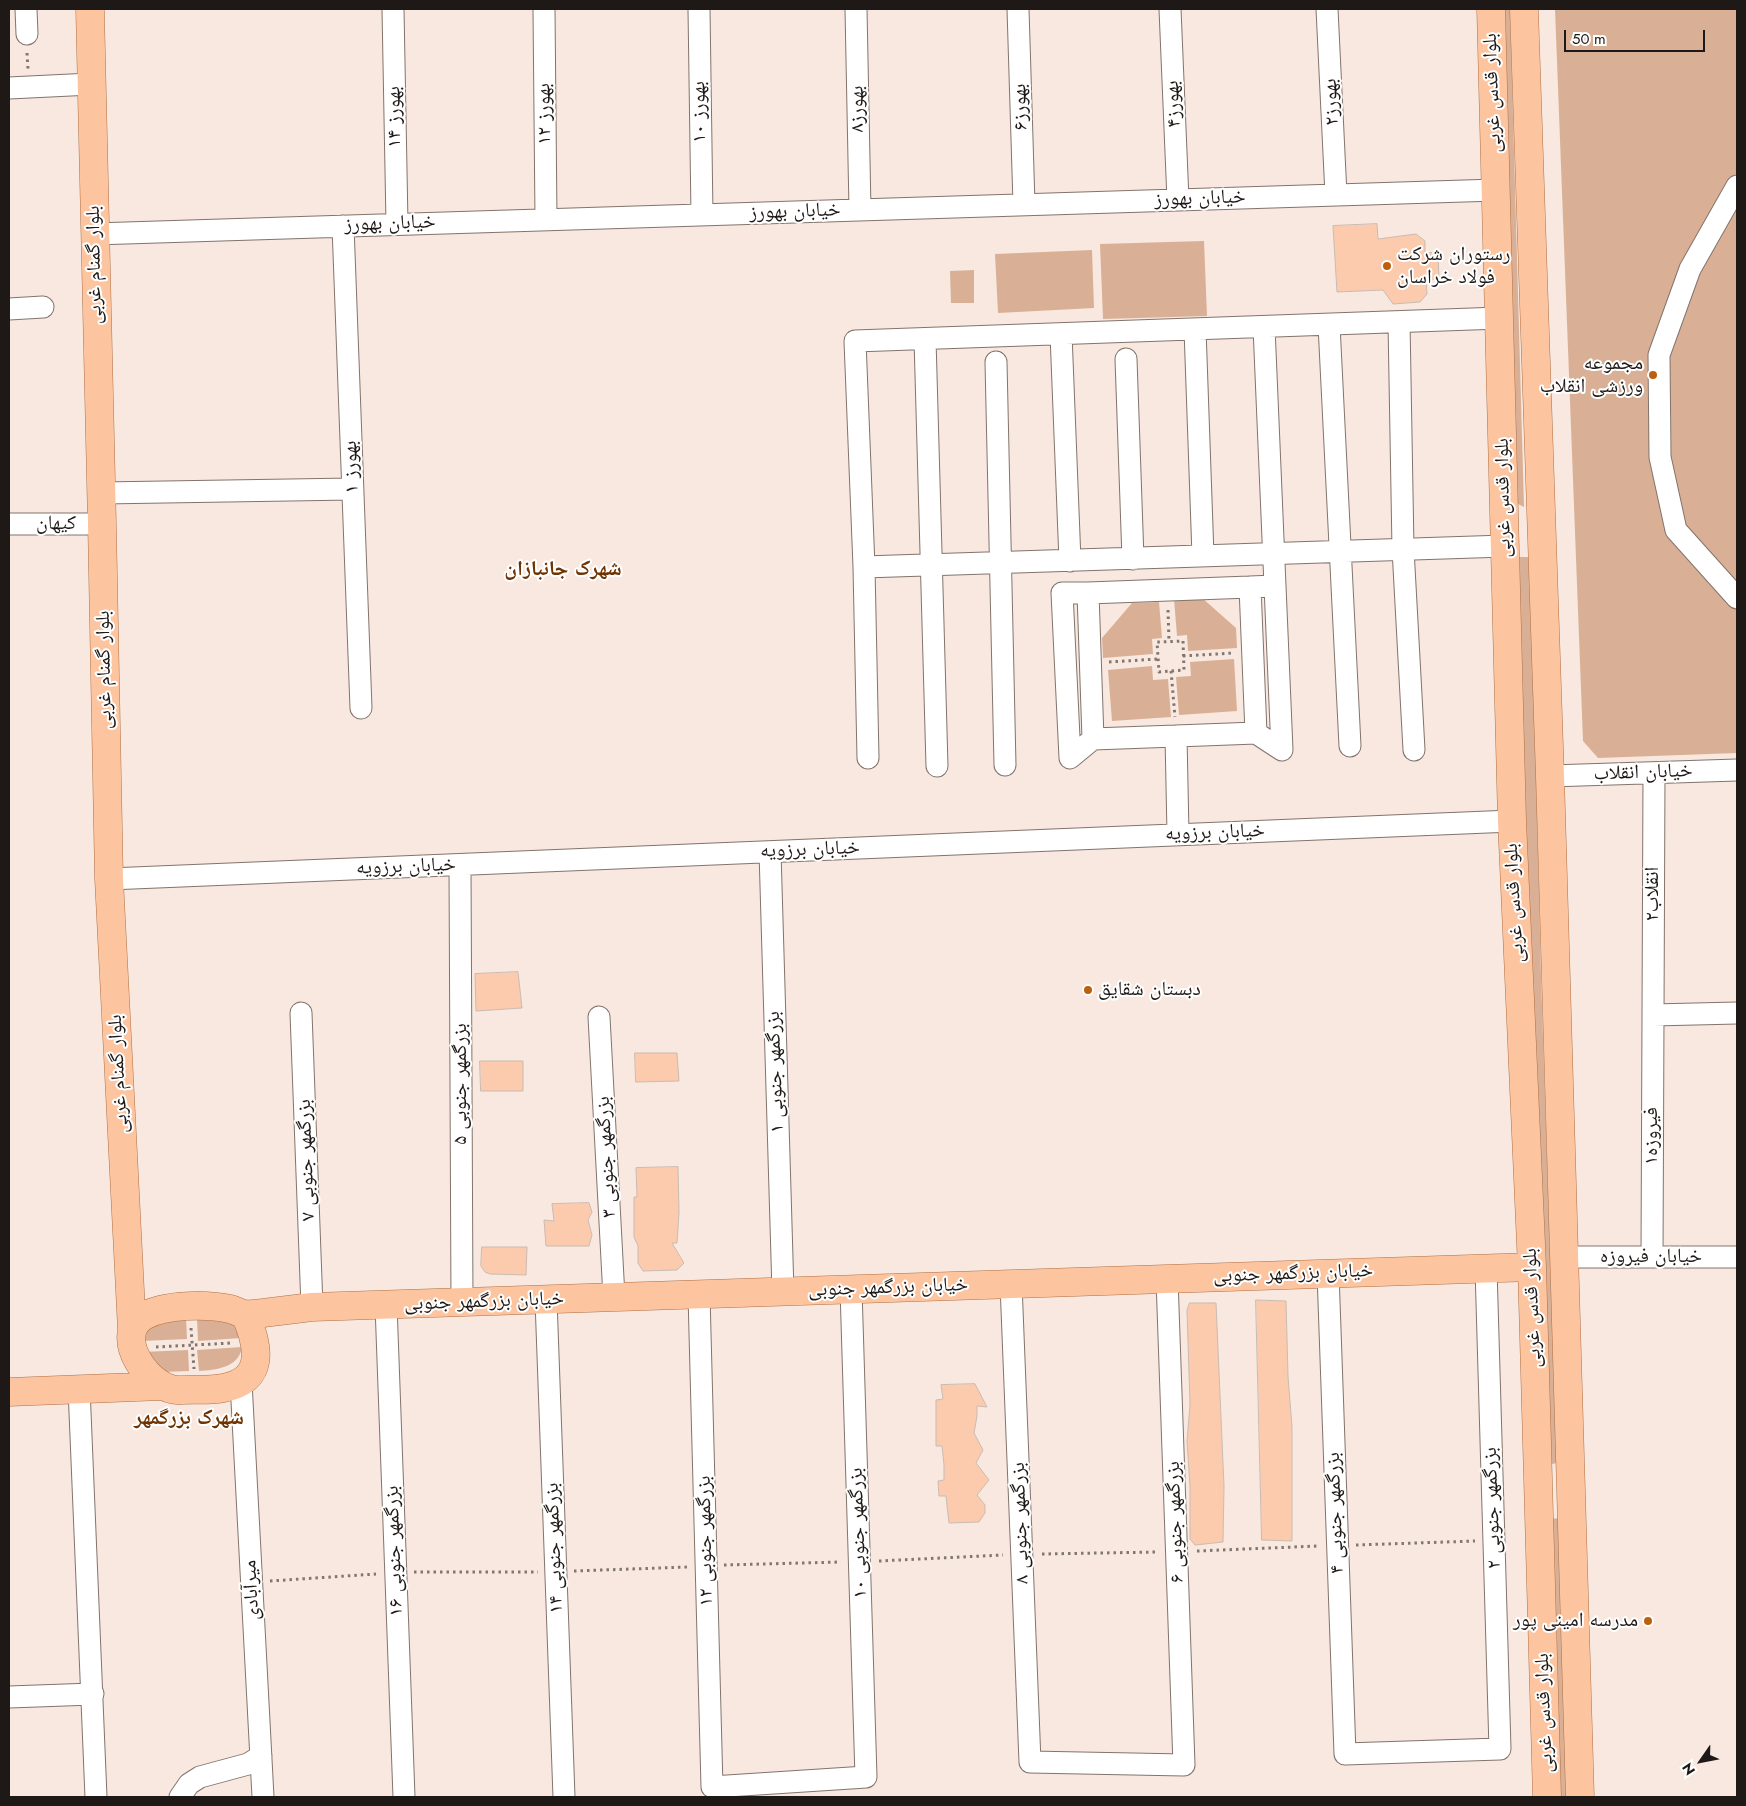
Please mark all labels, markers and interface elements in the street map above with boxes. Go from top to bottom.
scale bar [1566,20,1707,52]
text: 50 m [1572,28,1606,50]
street label: بلوار قدس غربی [1479,33,1507,153]
street label: بهورز۲ [1319,78,1345,126]
street label: بهورز۴ [1161,80,1187,128]
street label: بهورز ۱۰ [687,81,713,143]
street label: بهورز ۱۲ [532,83,558,145]
street label: بهورز۶ [1008,83,1034,131]
street label: بهورز۸ [846,85,870,133]
street label: بهورز ۱۴ [382,86,408,148]
street label: خیابان بهورز [1154,185,1246,213]
street label: خیابان بهورز [749,198,841,226]
street label: بلوار گمنام غربی [82,205,108,325]
street label: خیابان بهورز [344,210,436,238]
place label: رستوران شرکت فولاد خراسان [1397,243,1511,290]
marker: رستوران شرکت فولاد خراسان [1381,260,1393,272]
place label: مجموعه ورزشی انقلاب [1540,352,1643,399]
marker: مجموعه ورزشی انقلاب [1647,369,1659,381]
street label: بلوار قدس غربی [1491,438,1517,558]
street label: بهورز ۱ [339,440,365,494]
street label: کیهان [36,512,76,536]
district label: شهرک جانبازان [504,557,622,583]
street label: بلوار گمنام غربی [92,610,118,730]
street label: خیابان انقلاب [1593,759,1693,787]
street label: خیابان برزویه [1165,819,1265,847]
street label: خیابان برزویه [760,836,860,864]
street label: بلوار قدس غربی [1500,843,1530,963]
street label: خیابان برزویه [356,853,456,881]
street label: انقلاب۲ [1641,867,1665,921]
place label: دبستان شقایق [1098,978,1201,1002]
marker: دبستان شقایق [1082,984,1094,996]
street label: بزرگمهر جنوبی ۱ [762,1011,790,1133]
street label: بلوار گمنام غربی [104,1014,134,1134]
street label: بزرگمهر جنوبی ۵ [449,1023,473,1145]
street label: بزرگمهر جنوبی ۳ [592,1096,622,1218]
street label: بزرگمهر جنوبی ۷ [293,1099,321,1221]
street label: فیروزه۱ [1640,1107,1664,1165]
street label: خیابان فیروزه [1600,1245,1702,1269]
street label: بلوار قدس غربی [1519,1248,1547,1368]
street label: خیابان بزرگمهر جنوبی [1213,1259,1373,1289]
street label: خیابان بزرگمهر جنوبی [808,1273,968,1303]
street label: خیابان بزرگمهر جنوبی [404,1287,564,1317]
district label: شهرک بزرگمهر [134,1406,244,1432]
street label: بزرگمهر جنوبی ۲ [1479,1447,1507,1569]
street label: بزرگمهر جنوبی ۴ [1322,1452,1350,1574]
street label: بزرگمهر جنوبی ۶ [1162,1461,1190,1583]
street label: بزرگمهر جنوبی ۸ [1007,1462,1035,1584]
street label: بزرگمهر جنوبی ۱۰ [845,1467,873,1599]
street label: بزرگمهر جنوبی ۱۲ [693,1475,719,1607]
street label: بزرگمهر جنوبی ۱۴ [541,1482,569,1614]
street label: بزرگمهر جنوبی ۱۶ [381,1485,409,1617]
street label: میرآبادی [238,1559,266,1621]
place label: مدرسه امینی پور [1513,1609,1638,1633]
marker: مدرسه امینی پور [1642,1615,1654,1627]
street label: بلوار قدس غربی [1531,1653,1559,1773]
north arrow [1676,1736,1726,1786]
text: N [1677,1759,1700,1779]

